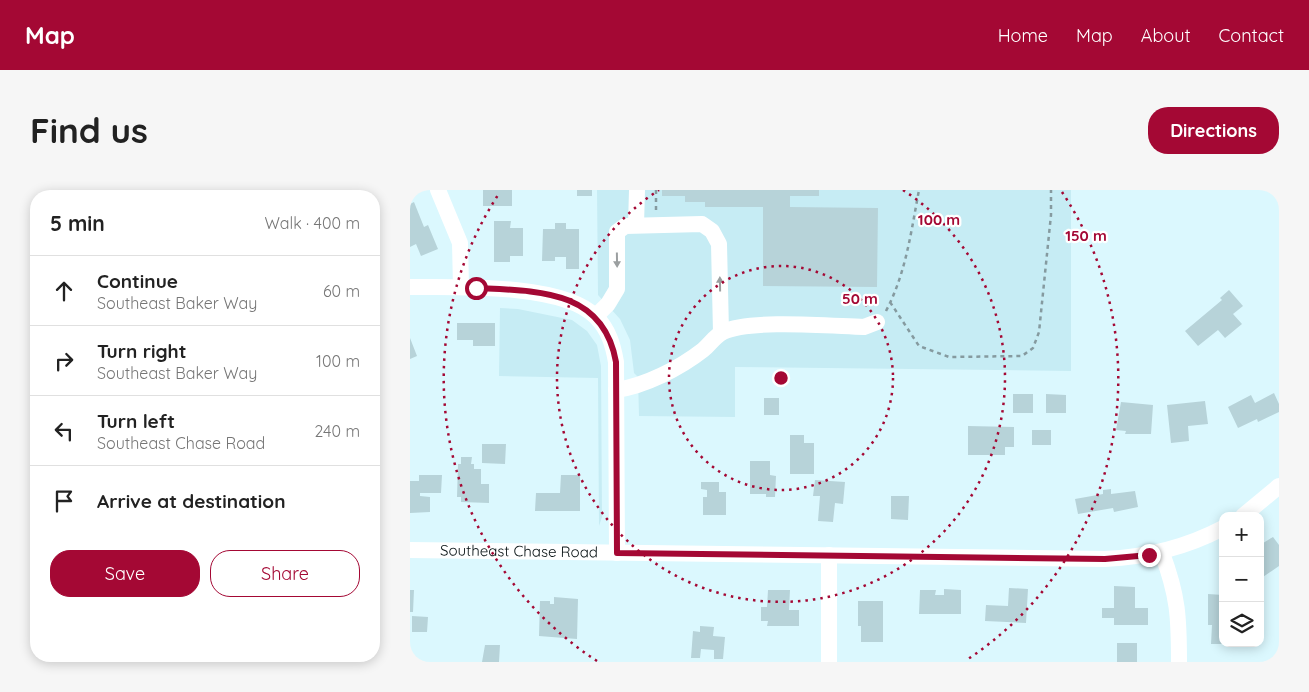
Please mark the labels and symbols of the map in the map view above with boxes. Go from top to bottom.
text: 100 m [918,210,960,229]
text: 150 m [1065,226,1107,245]
one-way arrow [613,252,621,268]
one-way arrow [716,275,724,291]
route start [465,277,488,300]
text: 50 m [842,289,878,308]
centre of rings [772,369,790,387]
street label: Southeast Chase Road [440,540,598,561]
route end [1138,544,1161,567]

